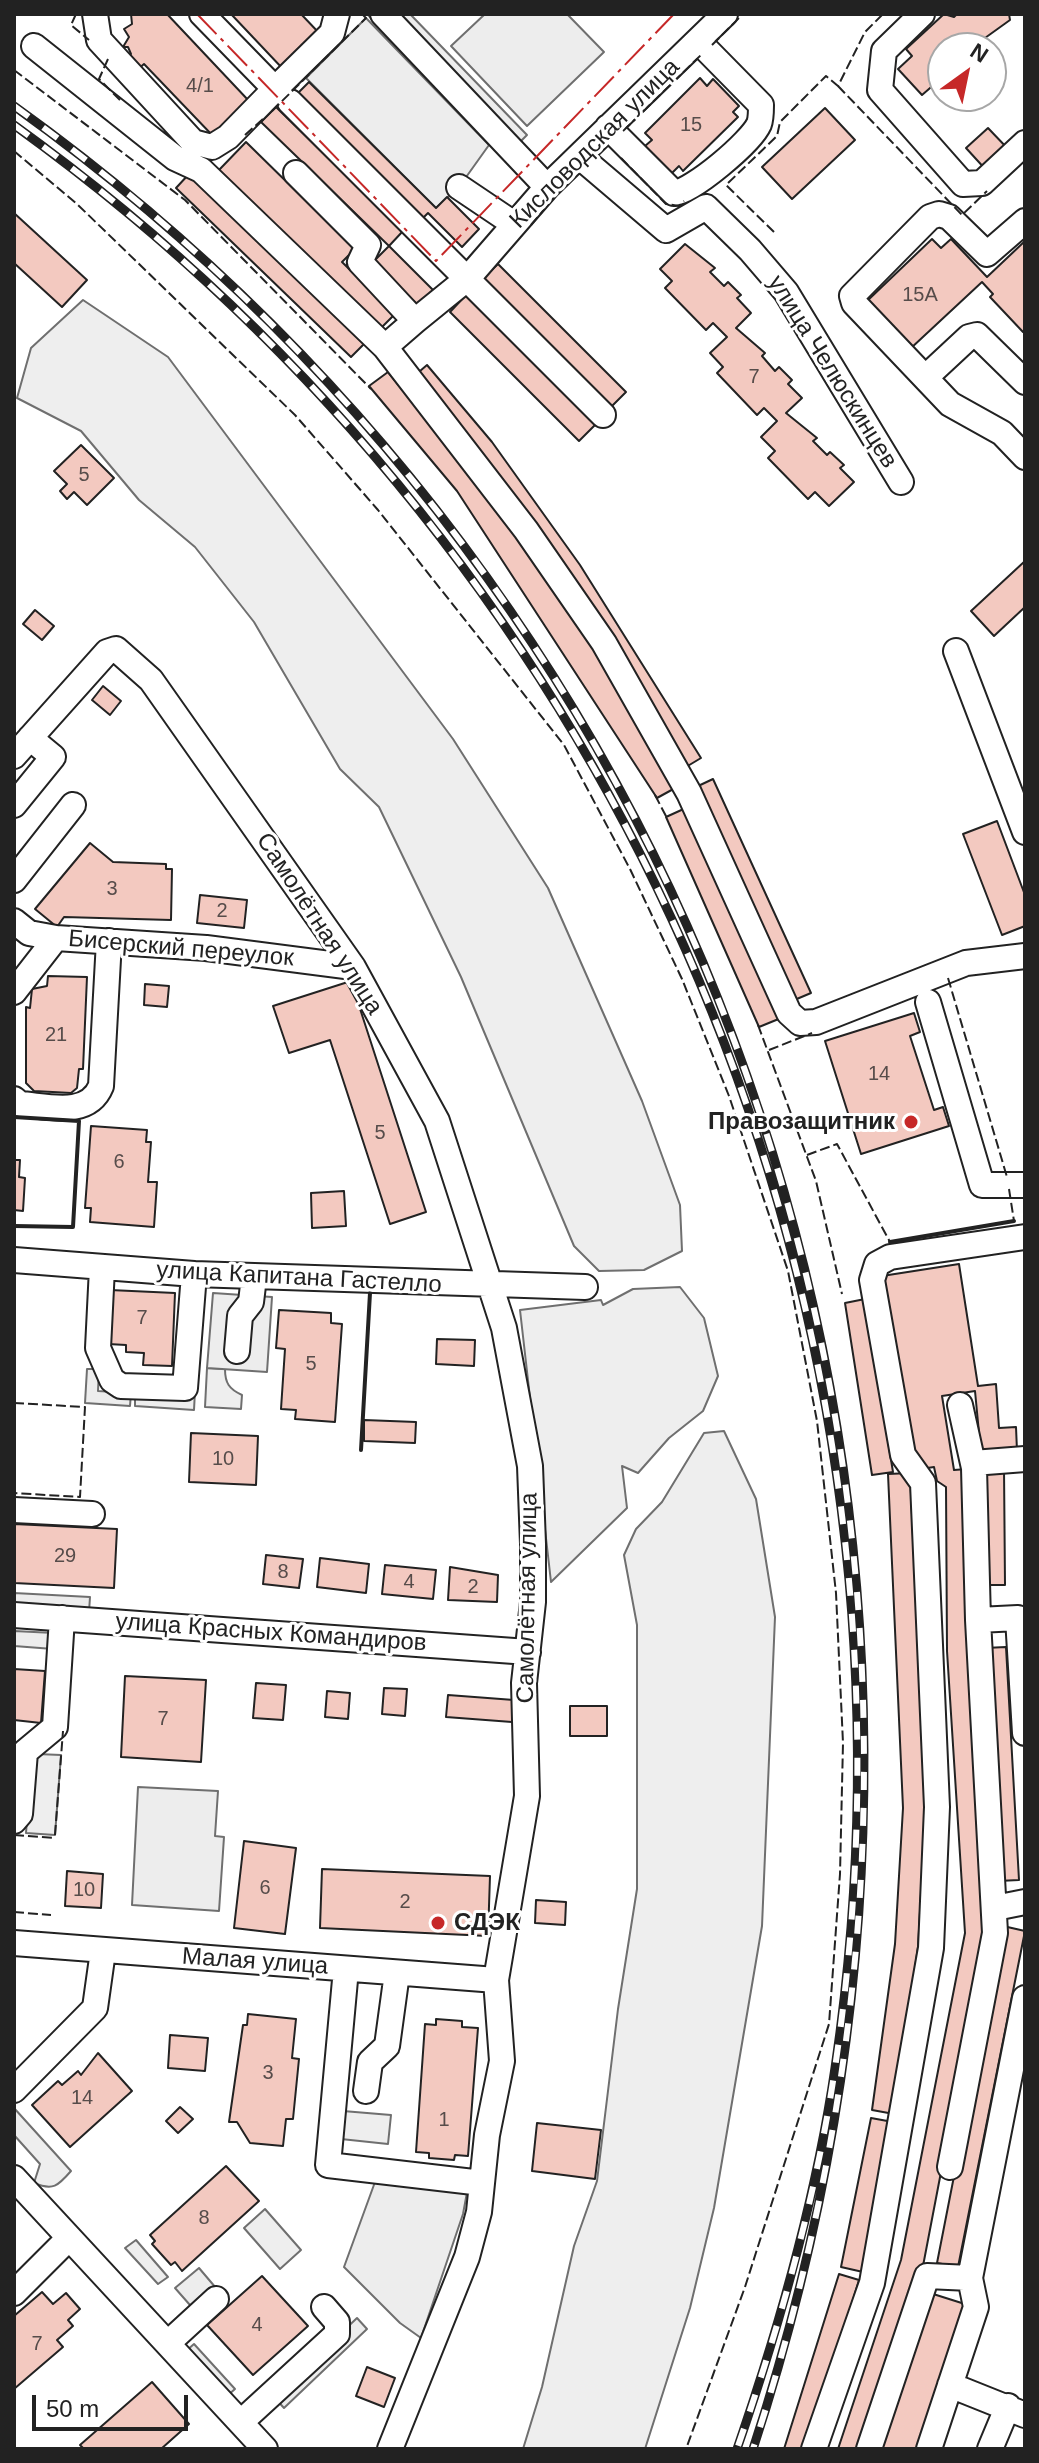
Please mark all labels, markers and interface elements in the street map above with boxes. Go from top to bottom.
north arrow [927,32,1007,112]
text: N [966,38,993,68]
street label: Кисловодская улица [504,53,686,235]
house number: 4/1 [186,74,214,98]
house number: 15 [680,113,702,137]
street label: улица Челюскинцев [761,270,903,474]
house number: 15А [902,283,938,307]
house number: 7 [748,365,760,389]
house number: 5 [78,463,90,487]
street label: Самолётная улица [250,828,388,1020]
house number: 3 [106,877,118,901]
house number: 2 [216,899,228,923]
street label: Бисерский переулок [67,925,295,973]
house number: 21 [45,1023,67,1047]
house number: 14 [868,1062,890,1086]
place label: Правозащитник [708,1108,895,1136]
marker: Правозащитник [902,1113,920,1131]
house number: 5 [374,1121,386,1145]
house number: 6 [113,1150,125,1174]
street label: улица Капитана Гастелло [156,1256,442,1300]
house number: 7 [136,1306,148,1330]
house number: 5 [305,1352,317,1376]
house number: 10 [212,1447,234,1471]
street label: Самолётная улица [512,1492,544,1704]
house number: 29 [54,1544,76,1568]
house number: 8 [277,1560,289,1584]
house number: 4 [403,1570,415,1594]
house number: 2 [467,1575,479,1599]
street label: улица Красных Командиров [114,1608,428,1658]
house number: 7 [157,1707,169,1731]
house number: 6 [259,1876,271,1900]
house number: 10 [73,1878,95,1902]
house number: 2 [399,1890,411,1914]
place label: СДЭК [454,1909,520,1937]
marker: СДЭК [429,1914,447,1932]
street label: Малая улица [181,1943,329,1981]
house number: 3 [262,2061,274,2085]
house number: 14 [71,2086,93,2110]
house number: 1 [438,2108,450,2132]
house number: 8 [198,2206,210,2230]
house number: 4 [251,2313,263,2337]
house number: 7 [31,2332,43,2356]
scale bar [36,2379,192,2429]
text: 50 m [46,2395,99,2422]

